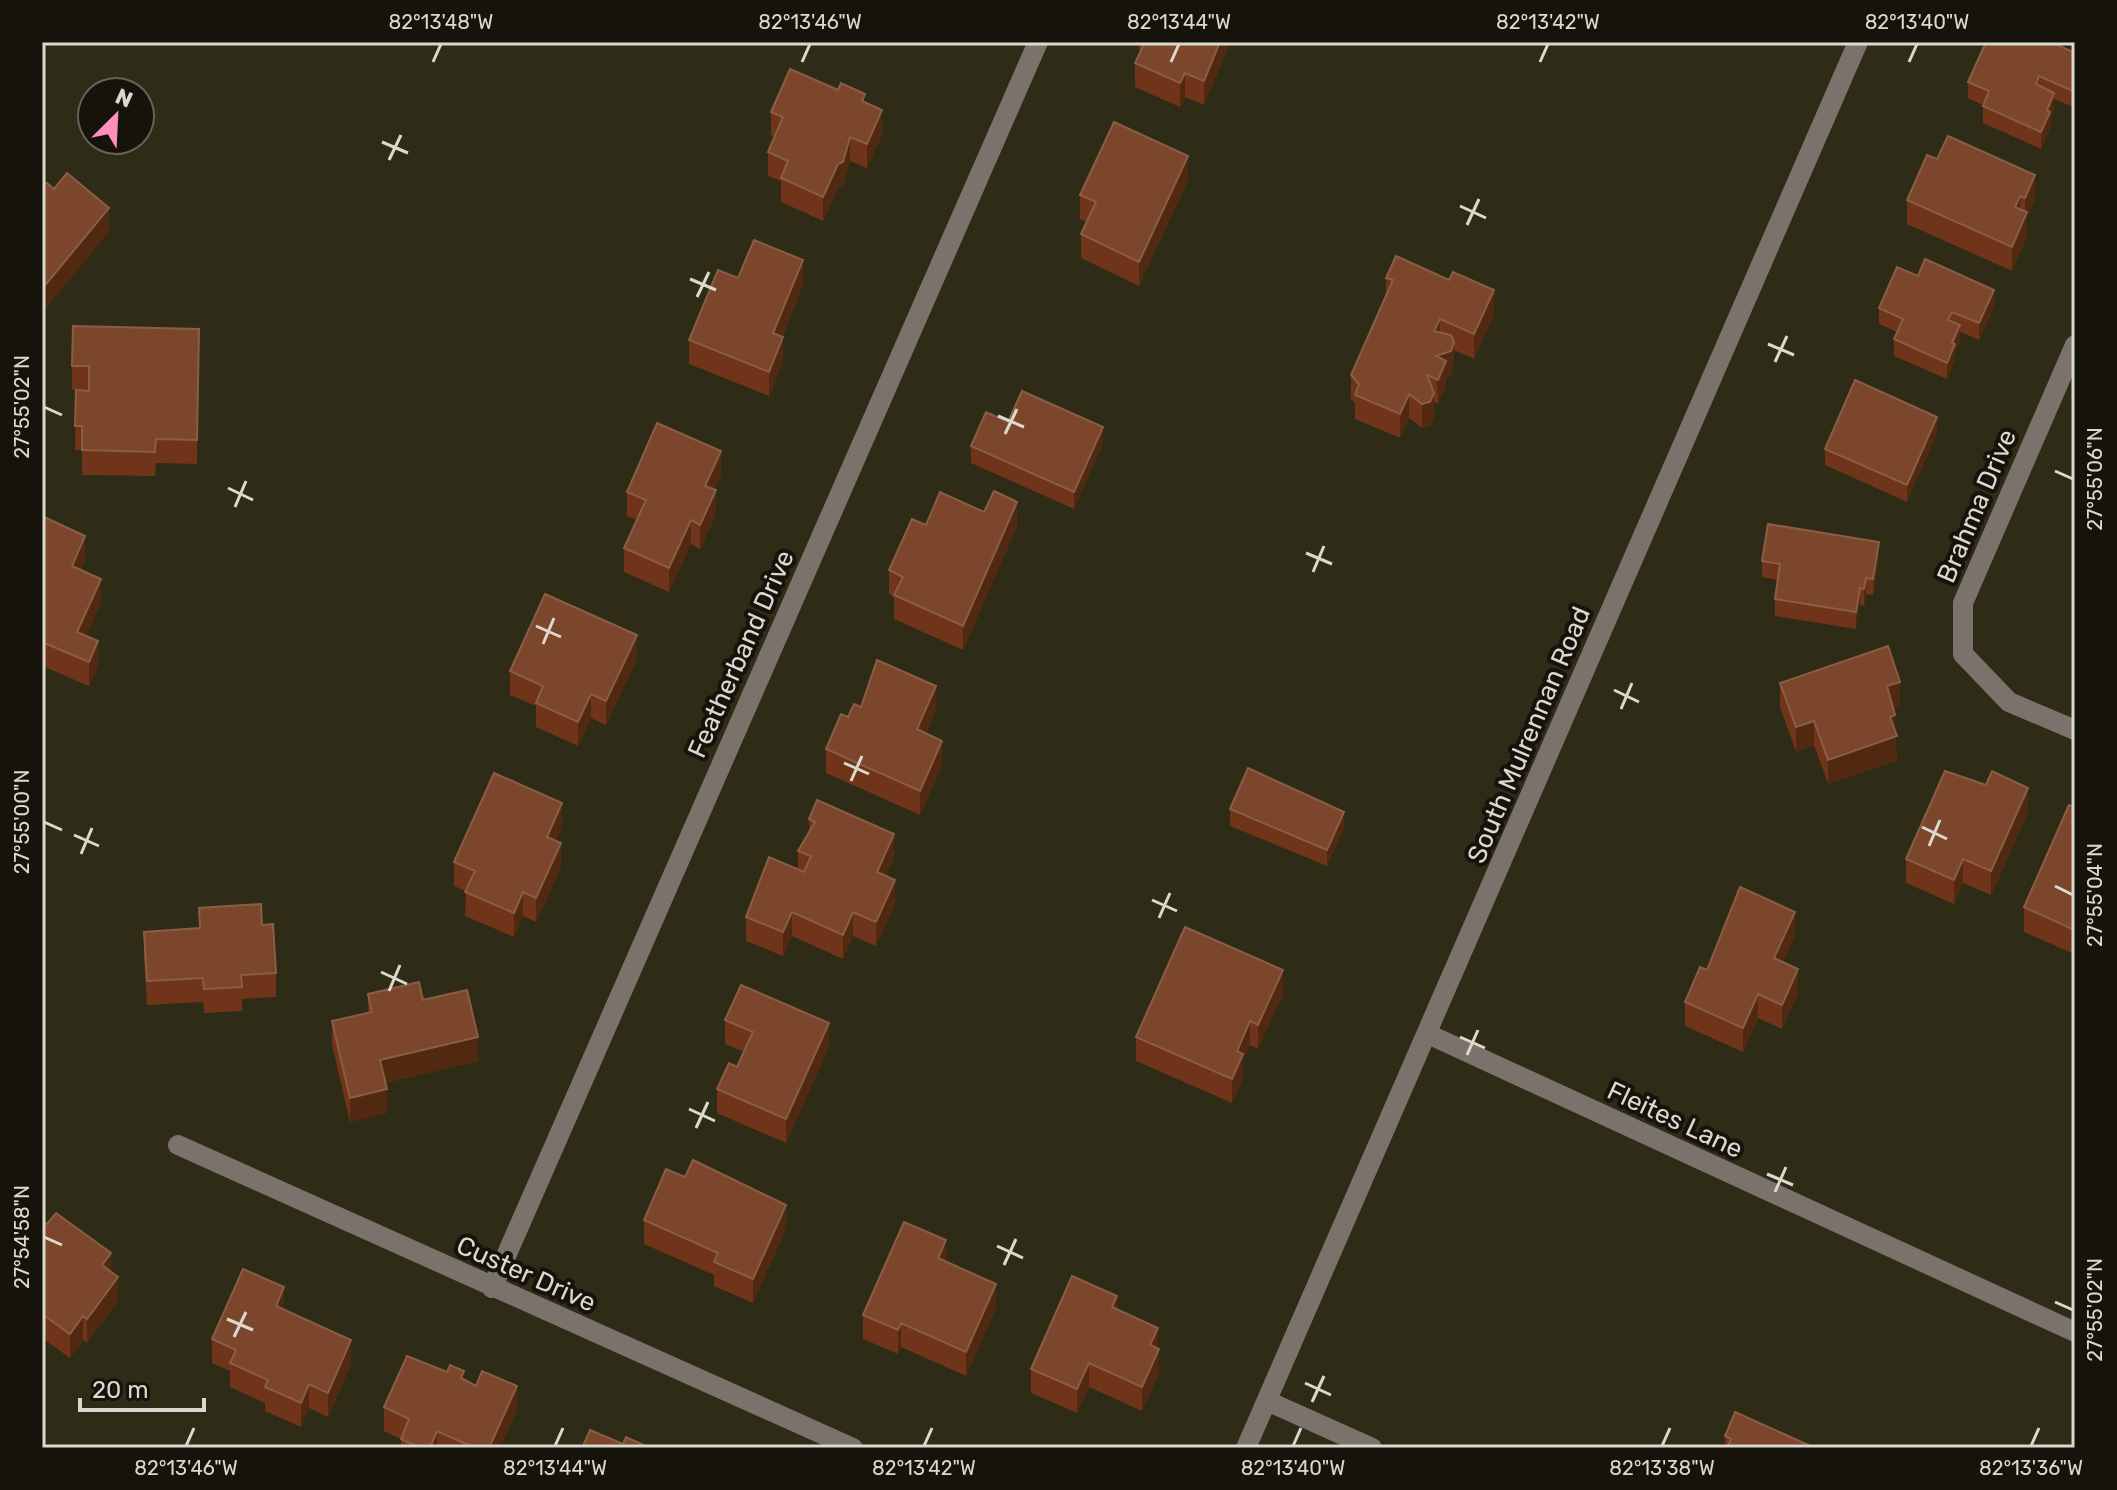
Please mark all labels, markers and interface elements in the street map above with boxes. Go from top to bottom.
text: 82°13'48"W [389,10,493,34]
text: 82°13'46"W [758,10,862,34]
text: 82°13'44"W [1127,10,1231,34]
text: 82°13'42"W [1496,10,1600,34]
text: 82°13'40"W [1865,10,1969,34]
north arrow [76,76,156,156]
text: N [111,83,137,114]
text: 27°55'02"N [10,355,34,459]
street label: Brahma Drive [1931,425,2023,587]
text: 27°55'06"N [2083,427,2107,531]
street label: Featherband Drive [681,545,801,763]
street label: South Mulrennan Road [1461,602,1597,868]
text: 27°55'00"N [10,770,34,874]
text: 27°55'04"N [2083,843,2107,947]
street label: Fleites Lane [1602,1075,1748,1165]
text: 27°54'58"N [10,1185,34,1289]
street label: Custer Drive [452,1230,600,1318]
text: 27°55'02"N [2083,1258,2107,1362]
scale bar [80,1362,204,1412]
text: 20 m [92,1376,149,1404]
text: 82°13'46"W [134,1456,238,1480]
text: 82°13'44"W [503,1456,607,1480]
text: 82°13'42"W [872,1456,976,1480]
text: 82°13'40"W [1241,1456,1345,1480]
text: 82°13'38"W [1609,1456,1715,1480]
text: 82°13'36"W [1979,1456,2083,1480]

